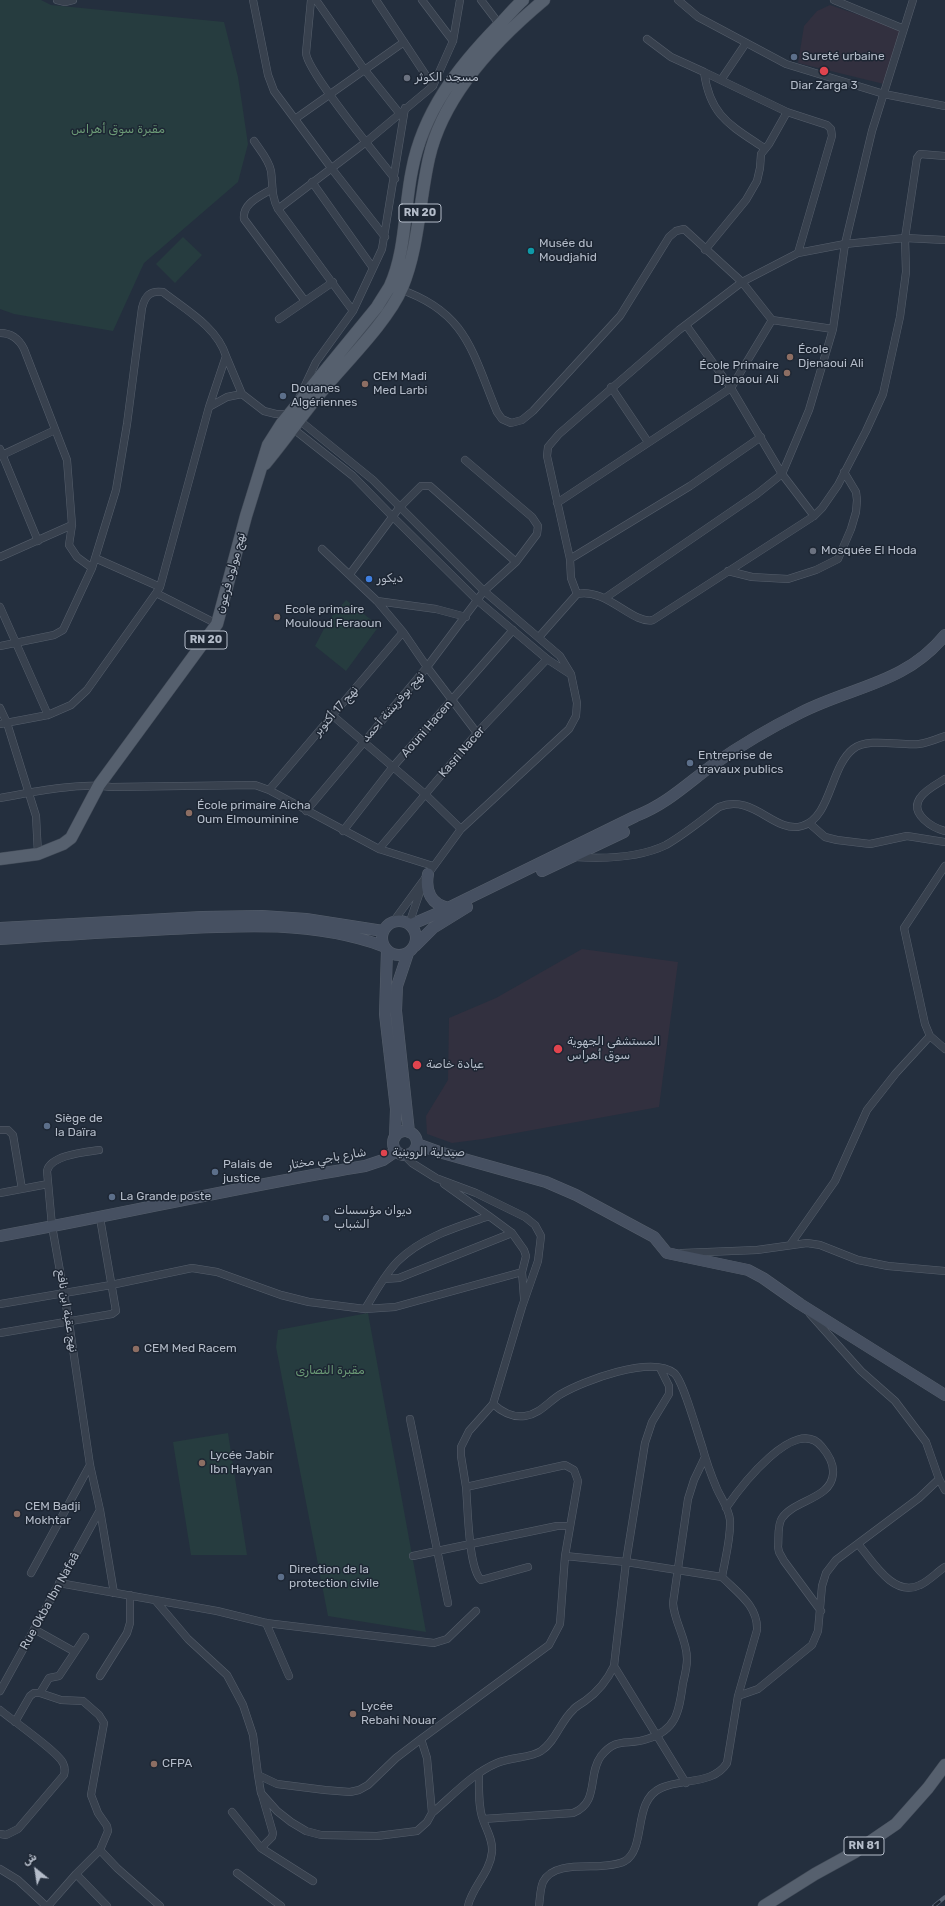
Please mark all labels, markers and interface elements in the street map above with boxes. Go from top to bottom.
place label: Sureté urbaine [802,50,885,64]
marker: Sureté urbaine [789,52,799,62]
marker: Diar Zarga 3 [818,65,830,77]
place label: مسجد الكوثر [415,71,479,85]
marker: مسجد الكوثر [402,73,412,83]
place label: Diar Zarga 3 [790,79,858,93]
park label: مقبرة سوق أهراس [71,123,165,137]
road number: RN 20 [399,204,441,222]
place label: Musée du Moudjahid [539,237,597,265]
marker: Musée du Moudjahid [526,246,536,256]
place label: École Djenaoui Ali [798,343,864,371]
marker: École Djenaoui Ali [785,352,795,362]
place label: École Primaire Djenaoui Ali [699,359,779,387]
marker: École Primaire Djenaoui Ali [782,368,792,378]
place label: CEM Madi Med Larbi [373,370,427,398]
marker: CEM Madi Med Larbi [360,379,370,389]
place label: Douanes Algériennes [291,382,357,410]
marker: Douanes Algériennes [278,391,288,401]
street label: نهج مولود فرعون [213,531,249,615]
place label: Mosquée El Hoda [821,544,917,558]
marker: Mosquée El Hoda [808,546,818,556]
place label: ديكور [377,572,403,586]
marker: ديكور [364,574,374,584]
place label: Ecole primaire Mouloud Feraoun [285,603,382,631]
marker: Ecole primaire Mouloud Feraoun [272,612,282,622]
road number: RN 20 [185,631,227,649]
street label: نهج بوفريشة أحمد [358,669,428,745]
street label: نهج 17 أكتوبر [310,683,362,739]
street label: Aouni Hacen [398,697,456,761]
street label: Kasri Nacer [436,723,488,781]
place label: Entreprise de travaux publics [698,749,783,777]
marker: Entreprise de travaux publics [685,758,695,768]
place label: École primaire Aicha Oum Elmouminine [197,799,311,827]
marker: École primaire Aicha Oum Elmouminine [184,808,194,818]
place label: المستشفى الجهوية سوق أهراس [567,1035,660,1063]
marker: المستشفى الجهوية سوق أهراس [552,1043,564,1055]
place label: عيادة خاصة [426,1058,484,1072]
marker: عيادة خاصة [411,1059,423,1071]
place label: Siège de la Daïra [55,1112,103,1140]
marker: Siège de la Daïra [42,1121,52,1131]
street label: شارع باجي مختار [287,1145,367,1173]
place label: صيدلية الروينية [392,1146,465,1160]
marker: صيدلية الروينية [379,1148,389,1158]
place label: Palais de justice [223,1158,273,1186]
marker: Palais de justice [210,1167,220,1177]
place label: La Grande poste [120,1190,211,1204]
marker: La Grande poste [107,1192,117,1202]
place label: ديوان مؤسسات الشباب [334,1204,412,1232]
marker: ديوان مؤسسات الشباب [321,1213,331,1223]
street label: نهج عقبة ابن نافع [53,1268,81,1354]
place label: CEM Med Racem [144,1342,237,1356]
marker: CEM Med Racem [131,1344,141,1354]
park label: مقبرة النصارى [295,1364,365,1378]
place label: Lycée Jabir Ibn Hayyan [210,1449,274,1477]
marker: Lycée Jabir Ibn Hayyan [197,1458,207,1468]
place label: CEM Badji Mokhtar [25,1500,80,1528]
marker: CEM Badji Mokhtar [12,1509,22,1519]
street label: Rue Okba Ibn Nafaâ [17,1550,83,1652]
place label: Direction de la protection civile [289,1563,379,1591]
marker: Direction de la protection civile [276,1572,286,1582]
place label: Lycée Rebahi Nouar [361,1700,436,1728]
marker: Lycée Rebahi Nouar [348,1709,358,1719]
place label: CFPA [162,1757,192,1771]
marker: CFPA [149,1759,159,1769]
road number: RN 81 [844,1837,884,1855]
north arrow [16,1850,56,1890]
text: ش [20,1850,39,1868]

